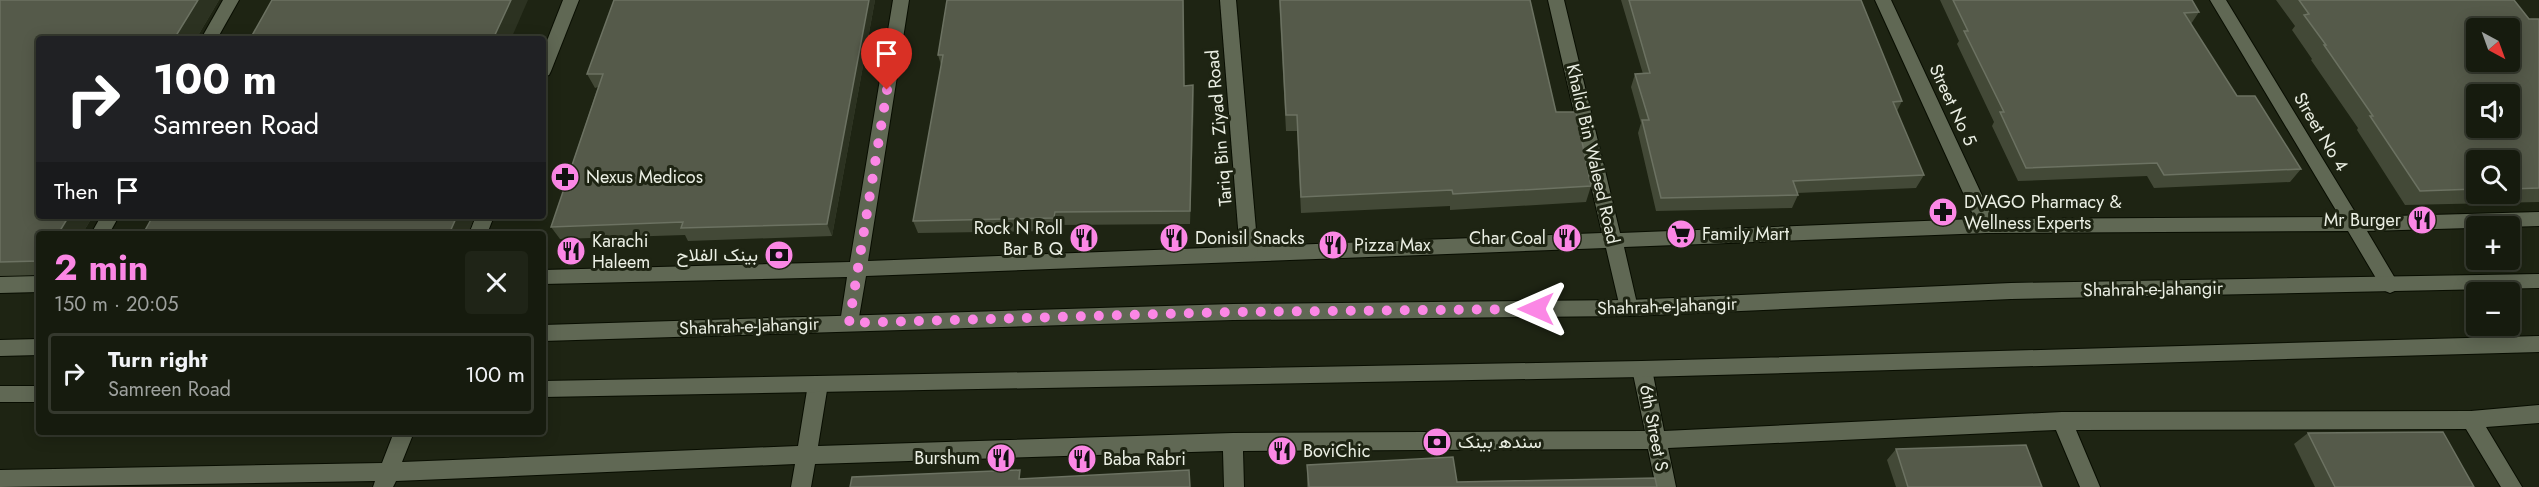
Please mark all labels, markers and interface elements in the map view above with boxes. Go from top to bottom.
north arrow [2466,18,2520,72]
map controls [2466,18,2520,336]
pin [861,28,912,90]
icon: arrive [870,37,903,70]
text: 100 m [153,49,277,110]
street label: Tariq Bin Ziyad Road [1199,49,1239,207]
icon: right [54,60,132,138]
street label: Street No 5 [1923,60,1983,150]
street label: Khalid Bin Waleed Road [1560,61,1626,247]
button: sound [2466,84,2520,138]
street label: Street No 4 [2287,88,2355,176]
text: Samreen Road [153,105,319,144]
button: search [2466,150,2520,204]
pharmacy icon: Nexus Medicos [549,161,581,193]
place label: Nexus Medicos [586,164,703,190]
icon: arrive [111,174,144,207]
text: Then [54,175,99,207]
place label: DVAGO Pharmacy & Wellness Experts [1964,189,2122,236]
pharmacy icon: DVAGO Pharmacy & Wellness Experts [1927,196,1959,228]
restaurant icon: Mr Burger [2406,204,2438,236]
place label: Mr Burger [2324,207,2402,233]
place label: Rock N Roll Bar B Q [974,215,1064,262]
button: + [2466,216,2520,270]
supermarket icon: Family Mart [1665,218,1697,250]
place label: Family Mart [1702,221,1790,247]
restaurant icon: Rock N Roll Bar B Q [1068,222,1100,254]
restaurant icon: Donisil Snacks [1158,222,1190,254]
restaurant icon: Char Coal [1551,222,1583,254]
place label: Donisil Snacks [1195,225,1304,251]
place label: Char Coal [1469,225,1546,251]
place label: Karachi Haleem [592,228,650,275]
restaurant icon: Pizza Max [1317,229,1349,261]
place label: Pizza Max [1354,232,1431,258]
restaurant icon: Karachi Haleem [555,235,587,267]
bank icon: بینک الفلاح [763,239,795,271]
text: 2 min [54,241,149,293]
place label: بینک الفلاح [677,242,758,268]
button: close [465,251,528,314]
street label: Shahrah-e-Jahangir [2083,275,2224,303]
position arrow [1504,277,1568,341]
button: − [2466,282,2520,336]
text: 150 m · 20:05 [54,290,179,319]
street label: Shahrah-e-Jahangir [1596,291,1738,321]
street label: Shahrah-e-Jahangir [678,311,820,341]
text: Turn right [108,343,208,375]
icon: right [57,357,90,390]
text: 100 m [465,358,525,390]
text: Samreen Road [108,375,231,404]
street label: 6th Street S [1633,382,1675,474]
bank icon: سندھ بینک [1421,426,1453,458]
place label: سندھ بینک [1458,429,1542,455]
restaurant icon: BoviChic [1266,435,1298,467]
place label: BoviChic [1303,438,1370,464]
restaurant icon: Burshum [985,442,1017,474]
restaurant icon: Baba Rabri [1066,443,1098,475]
place label: Burshum [914,445,980,471]
place label: Baba Rabri [1103,446,1186,472]

